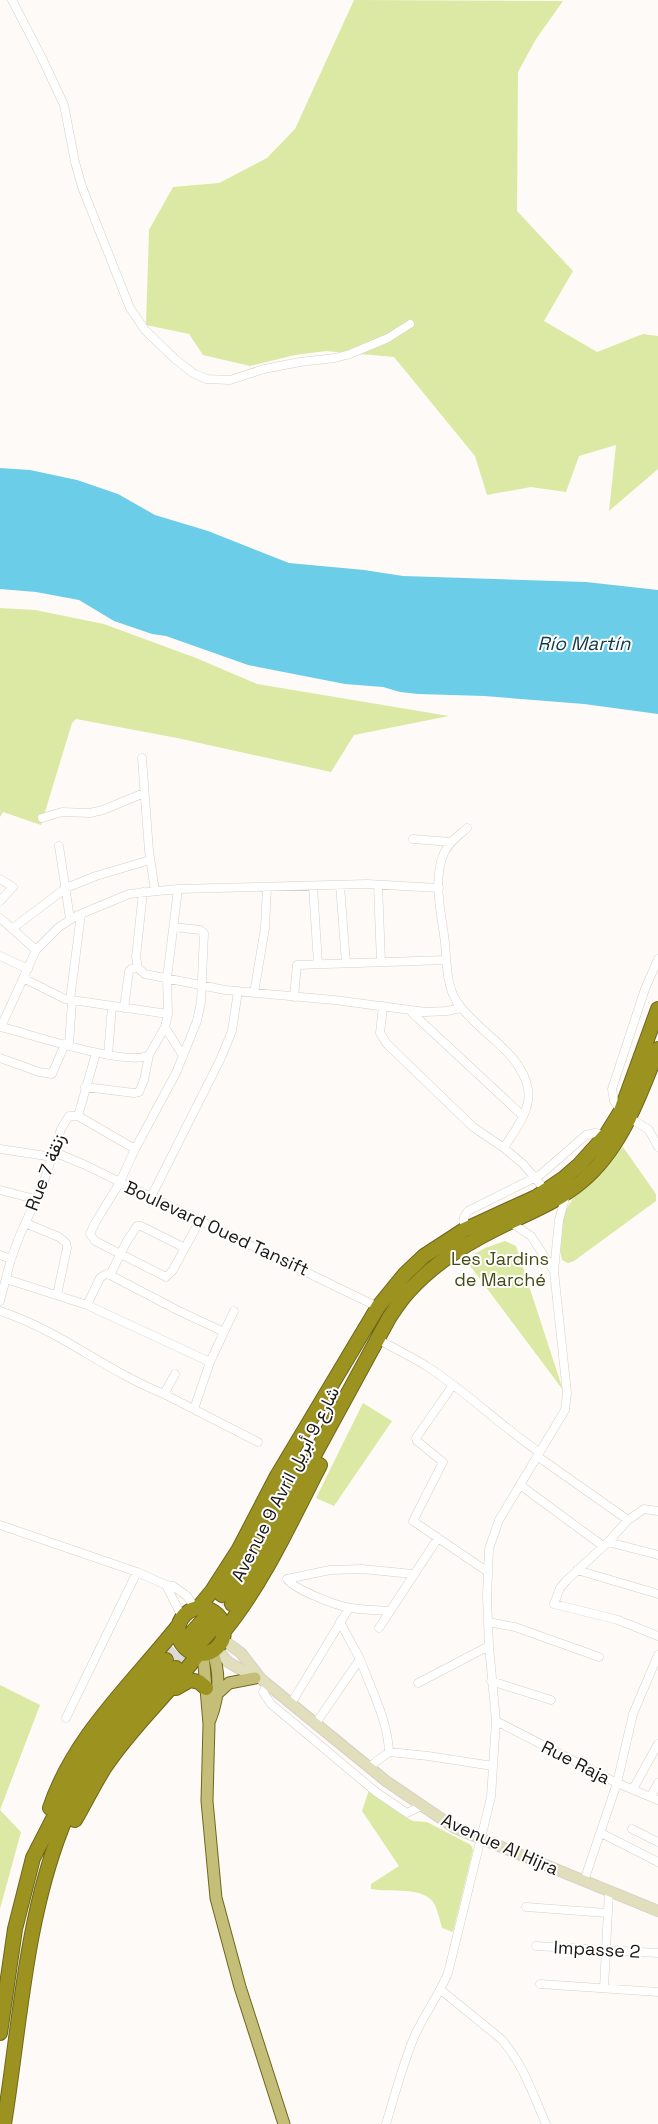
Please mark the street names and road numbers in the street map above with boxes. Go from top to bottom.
street label: Rue 7 زنقة [20,1130,70,1214]
street label: Boulevard Oued Tansift [121,1175,313,1281]
street label: Avenue 9 Avril شارع 9 أبريل [226,1383,345,1586]
street label: Rue Raja [538,1735,614,1789]
street label: Avenue Al Hijra [438,1808,562,1880]
street label: Impasse 2 [553,1935,641,1963]

